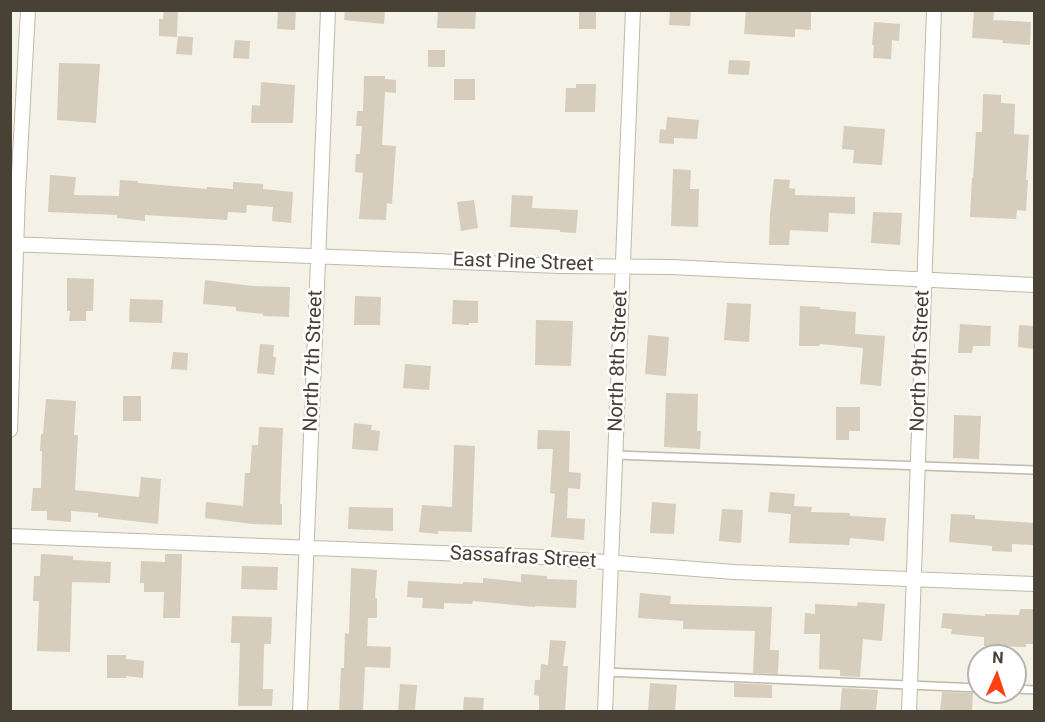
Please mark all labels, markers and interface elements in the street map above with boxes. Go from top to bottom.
street label: East Pine Street [452,249,594,277]
street label: North 7th Street [300,290,328,432]
street label: North 8th Street [605,290,633,432]
street label: North 9th Street [907,290,935,432]
street label: Sassafras Street [449,542,597,574]
north arrow [967,644,1027,704]
text: N [992,648,1004,667]

